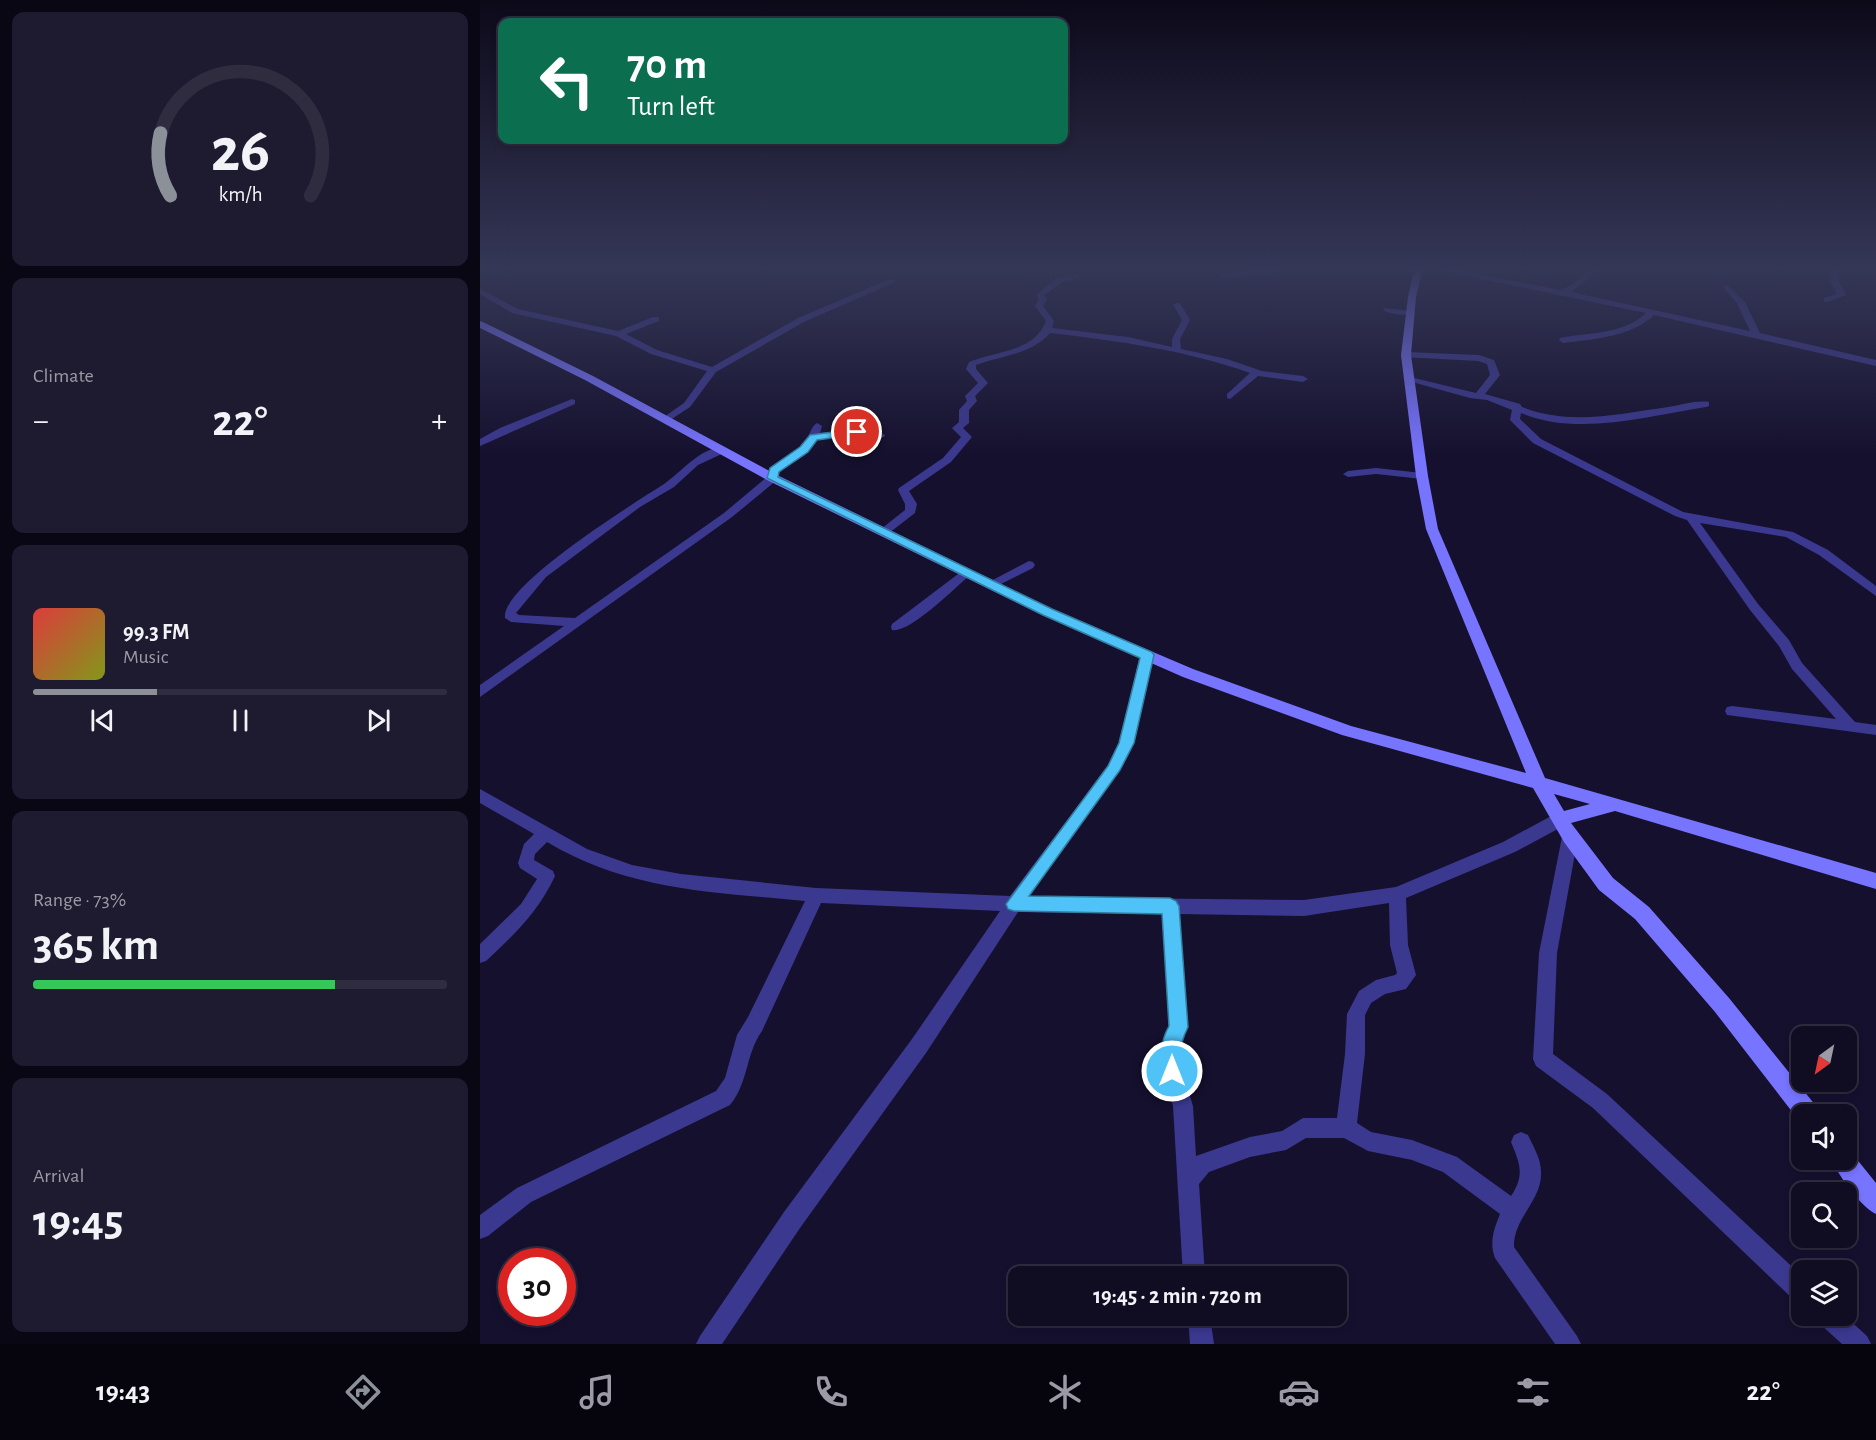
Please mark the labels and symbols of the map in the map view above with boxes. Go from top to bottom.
pin [831,406,882,457]
north arrow [1791,1026,1857,1092]
position arrow [1140,1039,1204,1103]
speed limit sign: 30 [498,1248,576,1326]

